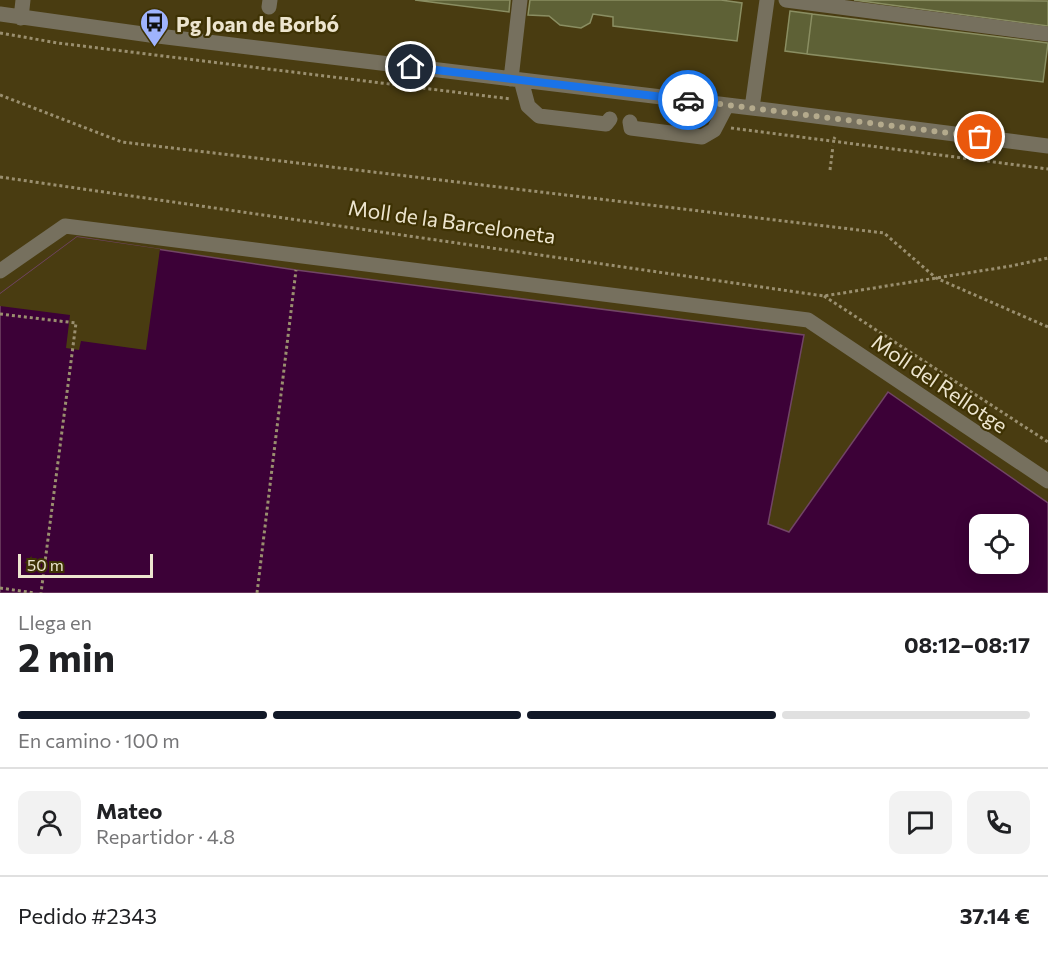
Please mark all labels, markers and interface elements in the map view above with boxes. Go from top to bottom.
bus stop icon: Pg Joan de Borbó [139,7,171,49]
place label: Pg Joan de Borbó [176,11,339,36]
pin [385,41,436,92]
icon: home [394,50,427,83]
courier [658,70,718,130]
icon: car [672,84,705,117]
pin [954,111,1005,162]
icon: bag [963,120,996,153]
street label: Moll de la Barceloneta [347,194,557,248]
street label: Moll del Rellotge [867,328,1013,438]
map controls [969,514,1029,574]
button: locate [969,514,1029,574]
scale bar [18,551,153,578]
text: 50 m [27,555,64,574]
text: Llega en [18,610,92,634]
text: 08:12–08:17 [904,631,1030,658]
text: 2 min [18,632,115,680]
text: En camino · 100 m [18,728,180,752]
button: person [18,791,81,854]
button: chat [889,791,952,854]
button: phone [967,791,1030,854]
text: Mateo [96,797,163,824]
text: Repartidor · 4.8 [96,824,235,848]
text: Pedido #2343 [18,902,157,929]
text: 37.14 € [960,902,1030,929]

